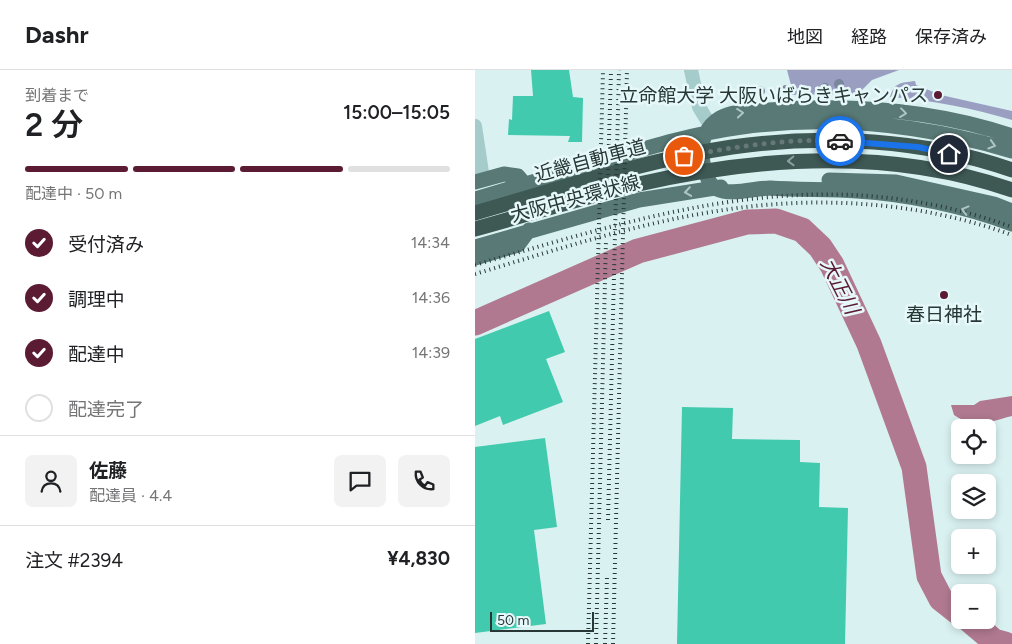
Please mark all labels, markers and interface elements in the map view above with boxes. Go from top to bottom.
text: Dashr [25,20,89,49]
text: 地図 [787,26,823,48]
text: 経路 [851,26,887,48]
text: 保存済み [915,26,987,48]
place label: 立命館大学 大阪いばらきキャンパス [619,84,928,107]
text: 到着まで [25,86,89,105]
marker: 立命館大学 大阪いばらきキャンパス [932,89,944,101]
text: 15:00–15:05 [343,101,450,124]
text: 2 分 [25,106,83,144]
one-way arrow [899,107,907,118]
one-way arrow [737,108,745,119]
courier [815,116,865,166]
icon: car [826,127,854,155]
pin [928,133,970,175]
street label: 近畿自動車道 [532,135,648,186]
pin [663,135,705,177]
one-way arrow [987,139,995,149]
icon: home [935,140,963,168]
icon: bag [670,142,698,170]
one-way arrow [787,156,795,167]
street label: 大阪中央環状線 [508,170,642,227]
text: 配達中 · 50 m [25,184,122,203]
one-way arrow [683,186,692,196]
one-way arrow [961,205,970,216]
icon: check [25,229,53,257]
text: 受付済み [68,233,144,256]
text: 14:34 [411,233,450,252]
water label: 大正川 [816,254,865,320]
icon: check [25,284,53,312]
text: 調理中 [68,288,125,311]
text: 14:36 [412,288,450,307]
marker: 春日神社 [938,289,950,301]
place label: 春日神社 [906,303,982,326]
icon: check [25,339,53,367]
text: 配達中 [68,343,125,366]
text: 14:39 [412,343,450,362]
text: 配達完了 [68,398,144,421]
map controls [951,419,996,629]
button: locate [951,419,996,464]
button: person [25,455,77,507]
button: chat [334,455,386,507]
button: phone [398,455,450,507]
text: 佐藤 [89,459,127,482]
button: layers [951,474,996,519]
text: 配達員 · 4.4 [89,486,172,505]
button: + [951,529,996,574]
text: ¥4,830 [387,547,450,570]
text: 注文 #2394 [25,549,123,572]
button: − [951,584,996,629]
scale bar [490,609,594,632]
text: 50 m [497,612,529,629]

